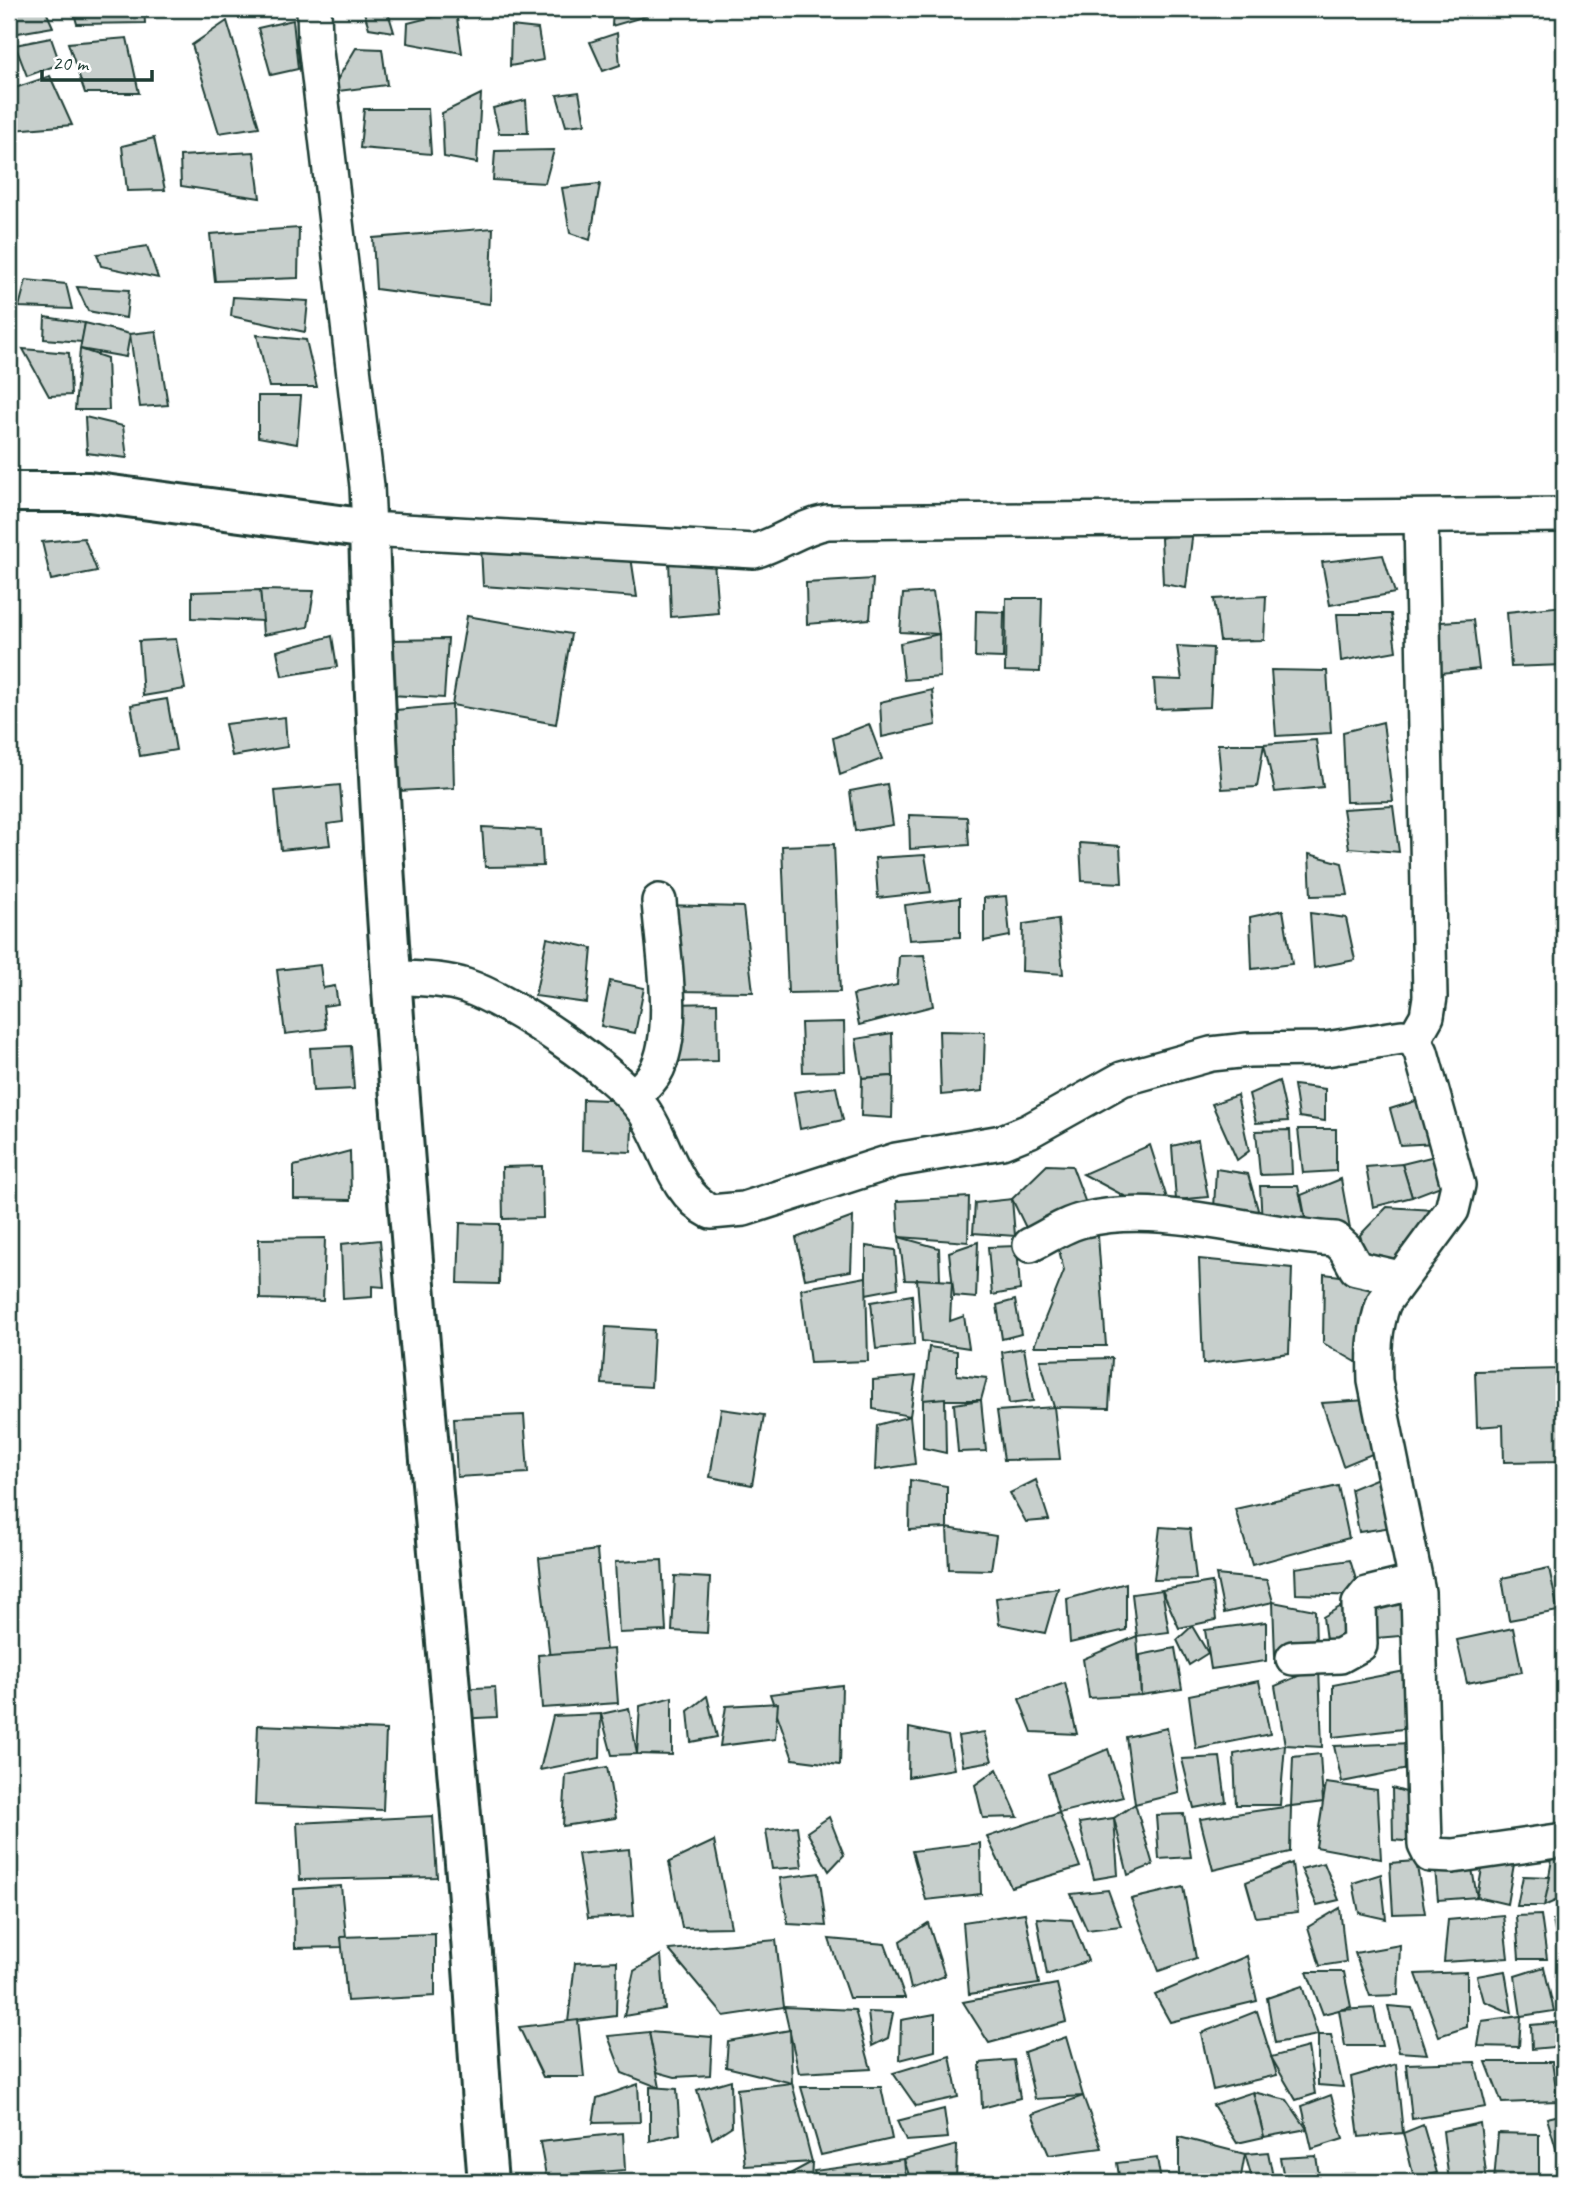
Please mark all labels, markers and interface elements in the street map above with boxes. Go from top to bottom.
scale bar [42,38,152,82]
text: 20 m [52,50,90,76]

